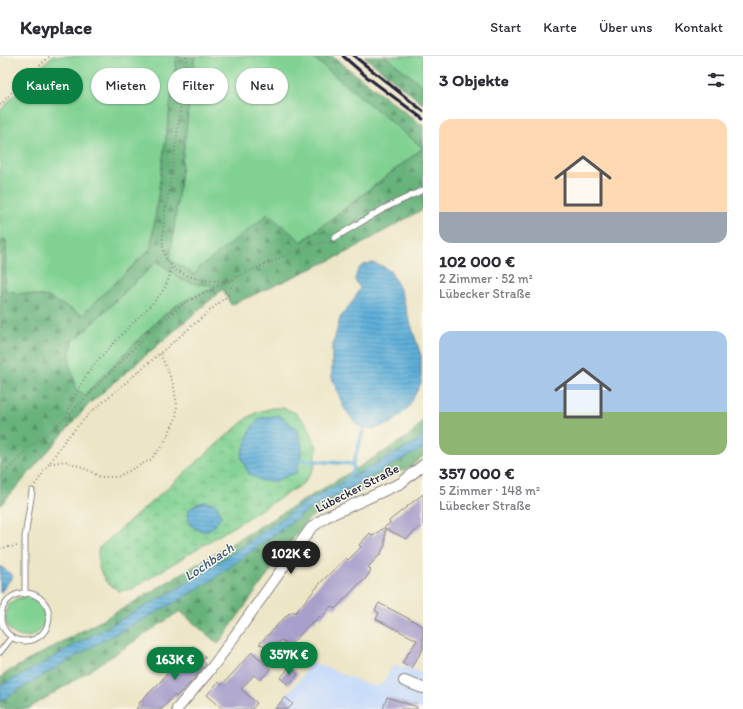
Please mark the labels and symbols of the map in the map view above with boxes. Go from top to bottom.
street label: Lübecker Straße [313,460,401,516]
water label: Lochbach [181,539,238,585]
pin: 102K € [258,541,324,575]
pin: 357K € [256,642,322,676]
pin: 163K € [142,647,208,681]

